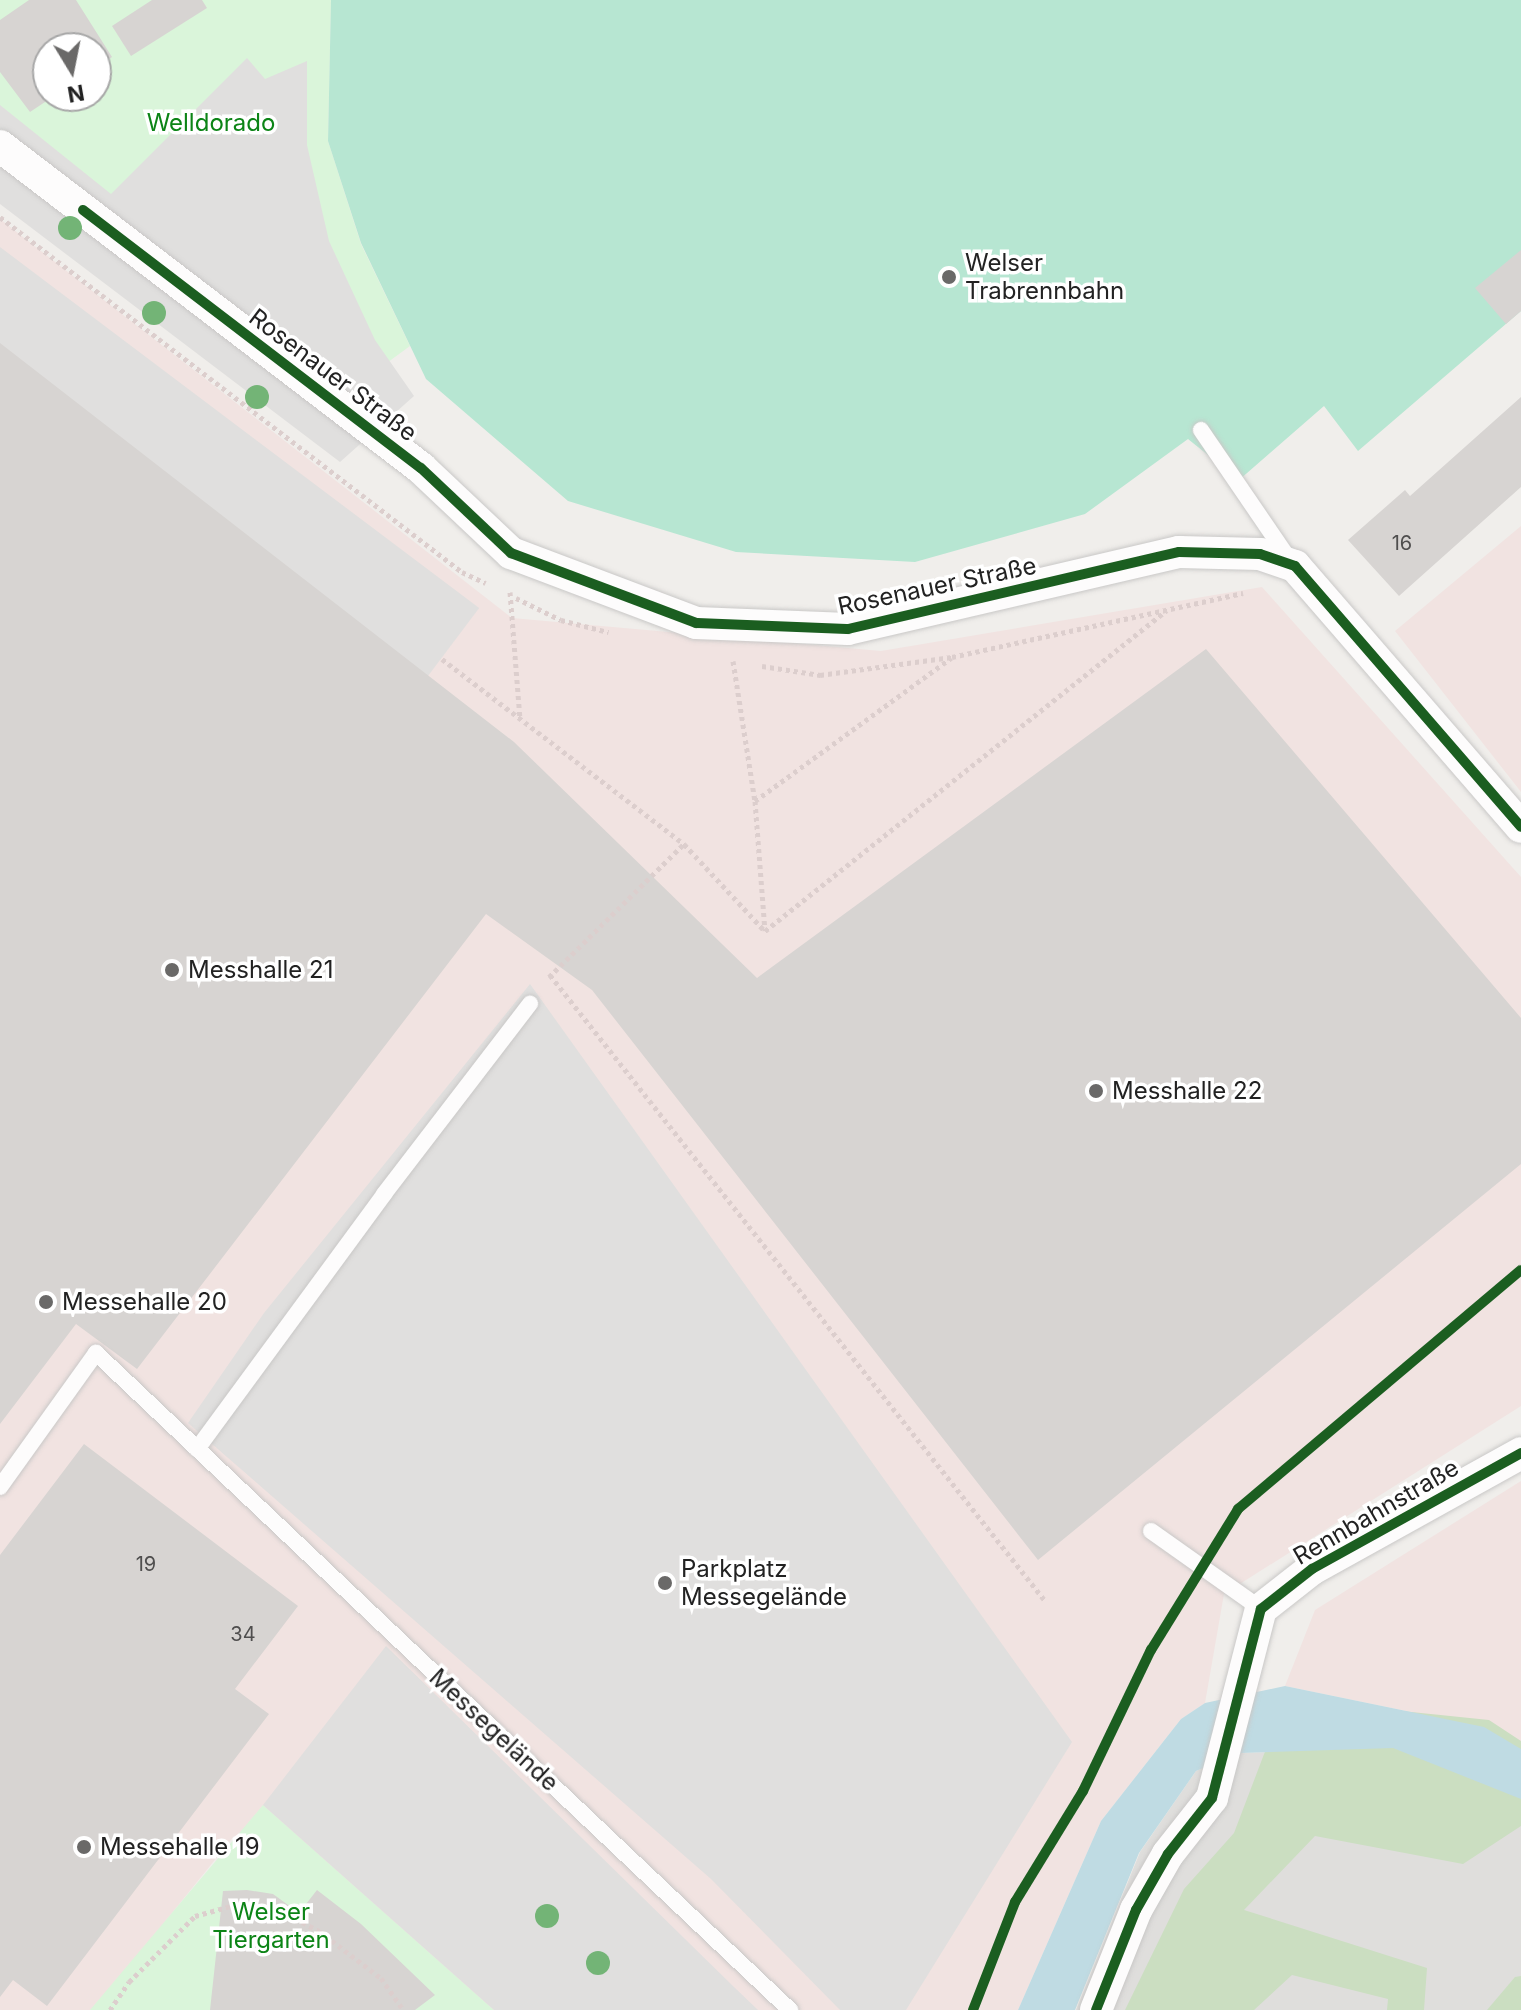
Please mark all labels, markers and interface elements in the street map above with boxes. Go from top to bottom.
north arrow [32,32,112,112]
text: N [65,79,86,108]
park label: Welldorado [147,109,275,137]
place label: Welser Trabrennbahn [965,249,1124,305]
marker: Welser Trabrennbahn [940,268,958,286]
street label: Rosenauer Straße [244,303,422,447]
house number: 16 [1392,531,1412,555]
street label: Rosenauer Straße [835,551,1039,621]
place label: Messhalle 21 [188,956,333,984]
marker: Messhalle 21 [163,961,181,979]
place label: Messhalle 22 [1112,1077,1262,1105]
marker: Messhalle 22 [1087,1082,1105,1100]
place label: Messehalle 20 [62,1288,227,1316]
marker: Messehalle 20 [37,1293,55,1311]
street label: Rennbahnstraße [1288,1453,1464,1571]
house number: 19 [136,1552,156,1576]
place label: Parkplatz Messegelände [681,1555,847,1611]
marker: Parkplatz Messegelände [656,1574,674,1592]
house number: 34 [230,1622,256,1646]
street label: Messegelände [424,1663,564,1797]
place label: Messehalle 19 [100,1833,260,1861]
marker: Messehalle 19 [75,1838,93,1856]
park label: Welser Tiergarten [212,1898,330,1954]

